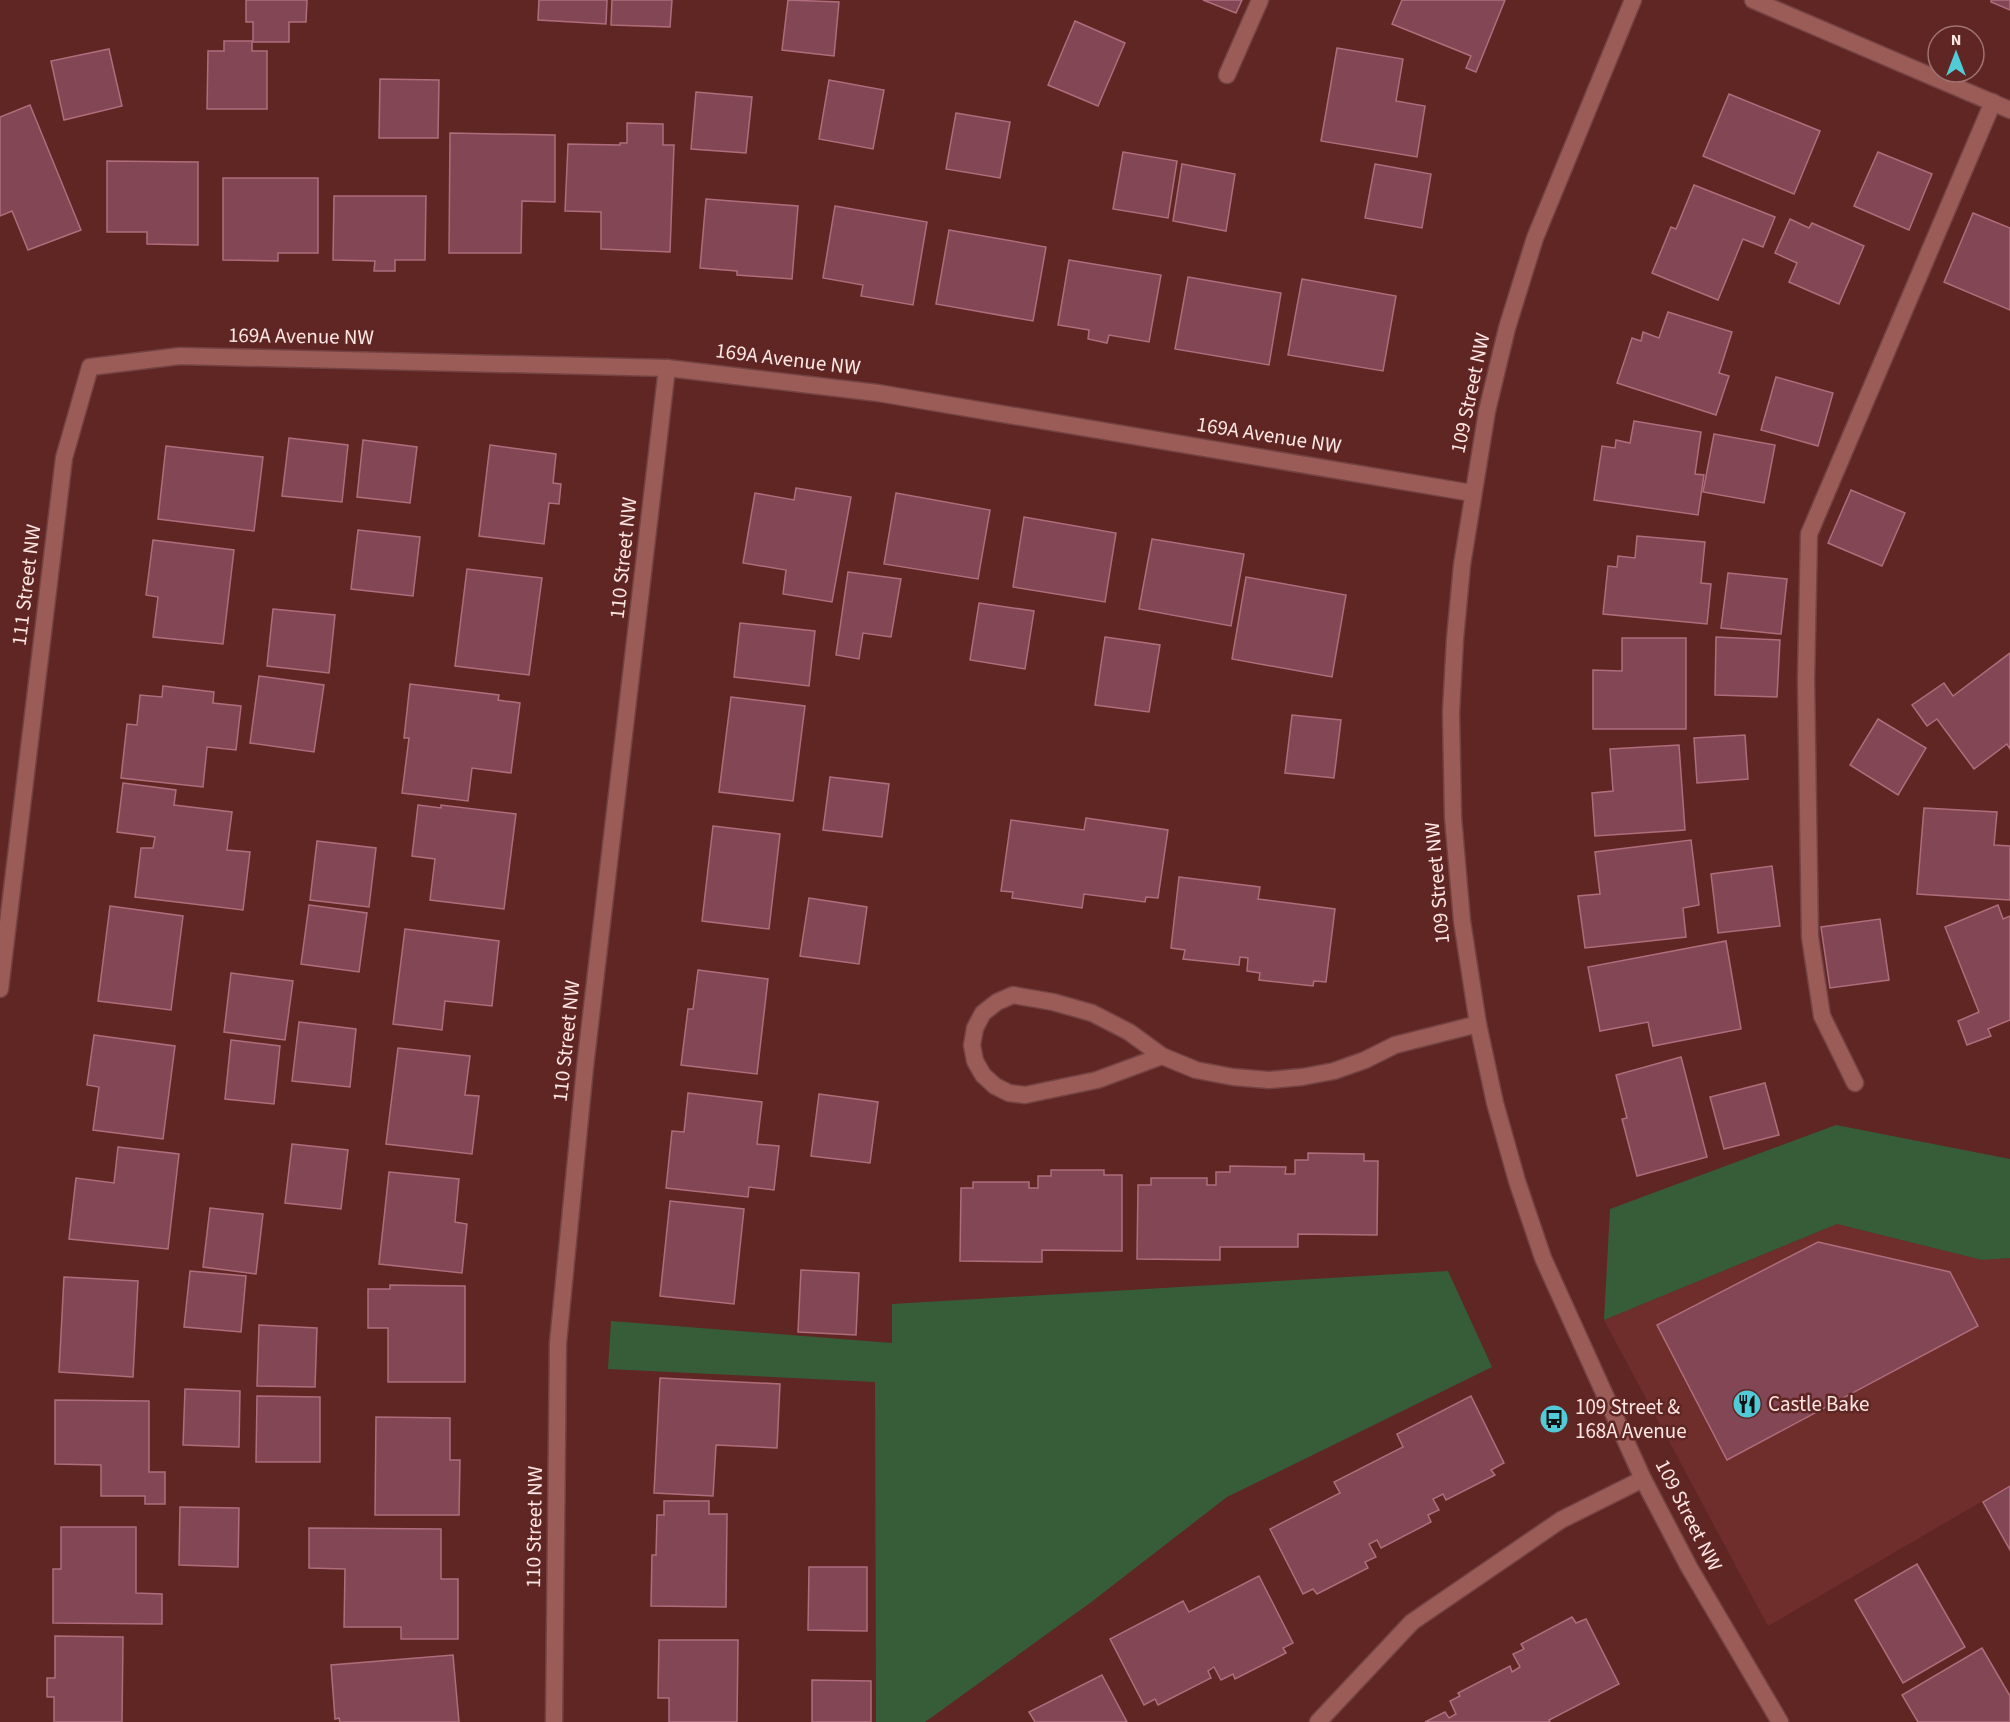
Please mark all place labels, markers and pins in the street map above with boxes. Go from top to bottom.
restaurant icon: Castle Bake [1731,1388,1763,1420]
place label: Castle Bake [1768,1389,1869,1419]
place label: 109 Street & 168A Avenue [1575,1392,1687,1446]
bus stop icon: 109 Street & 168A Avenue [1538,1403,1570,1435]

